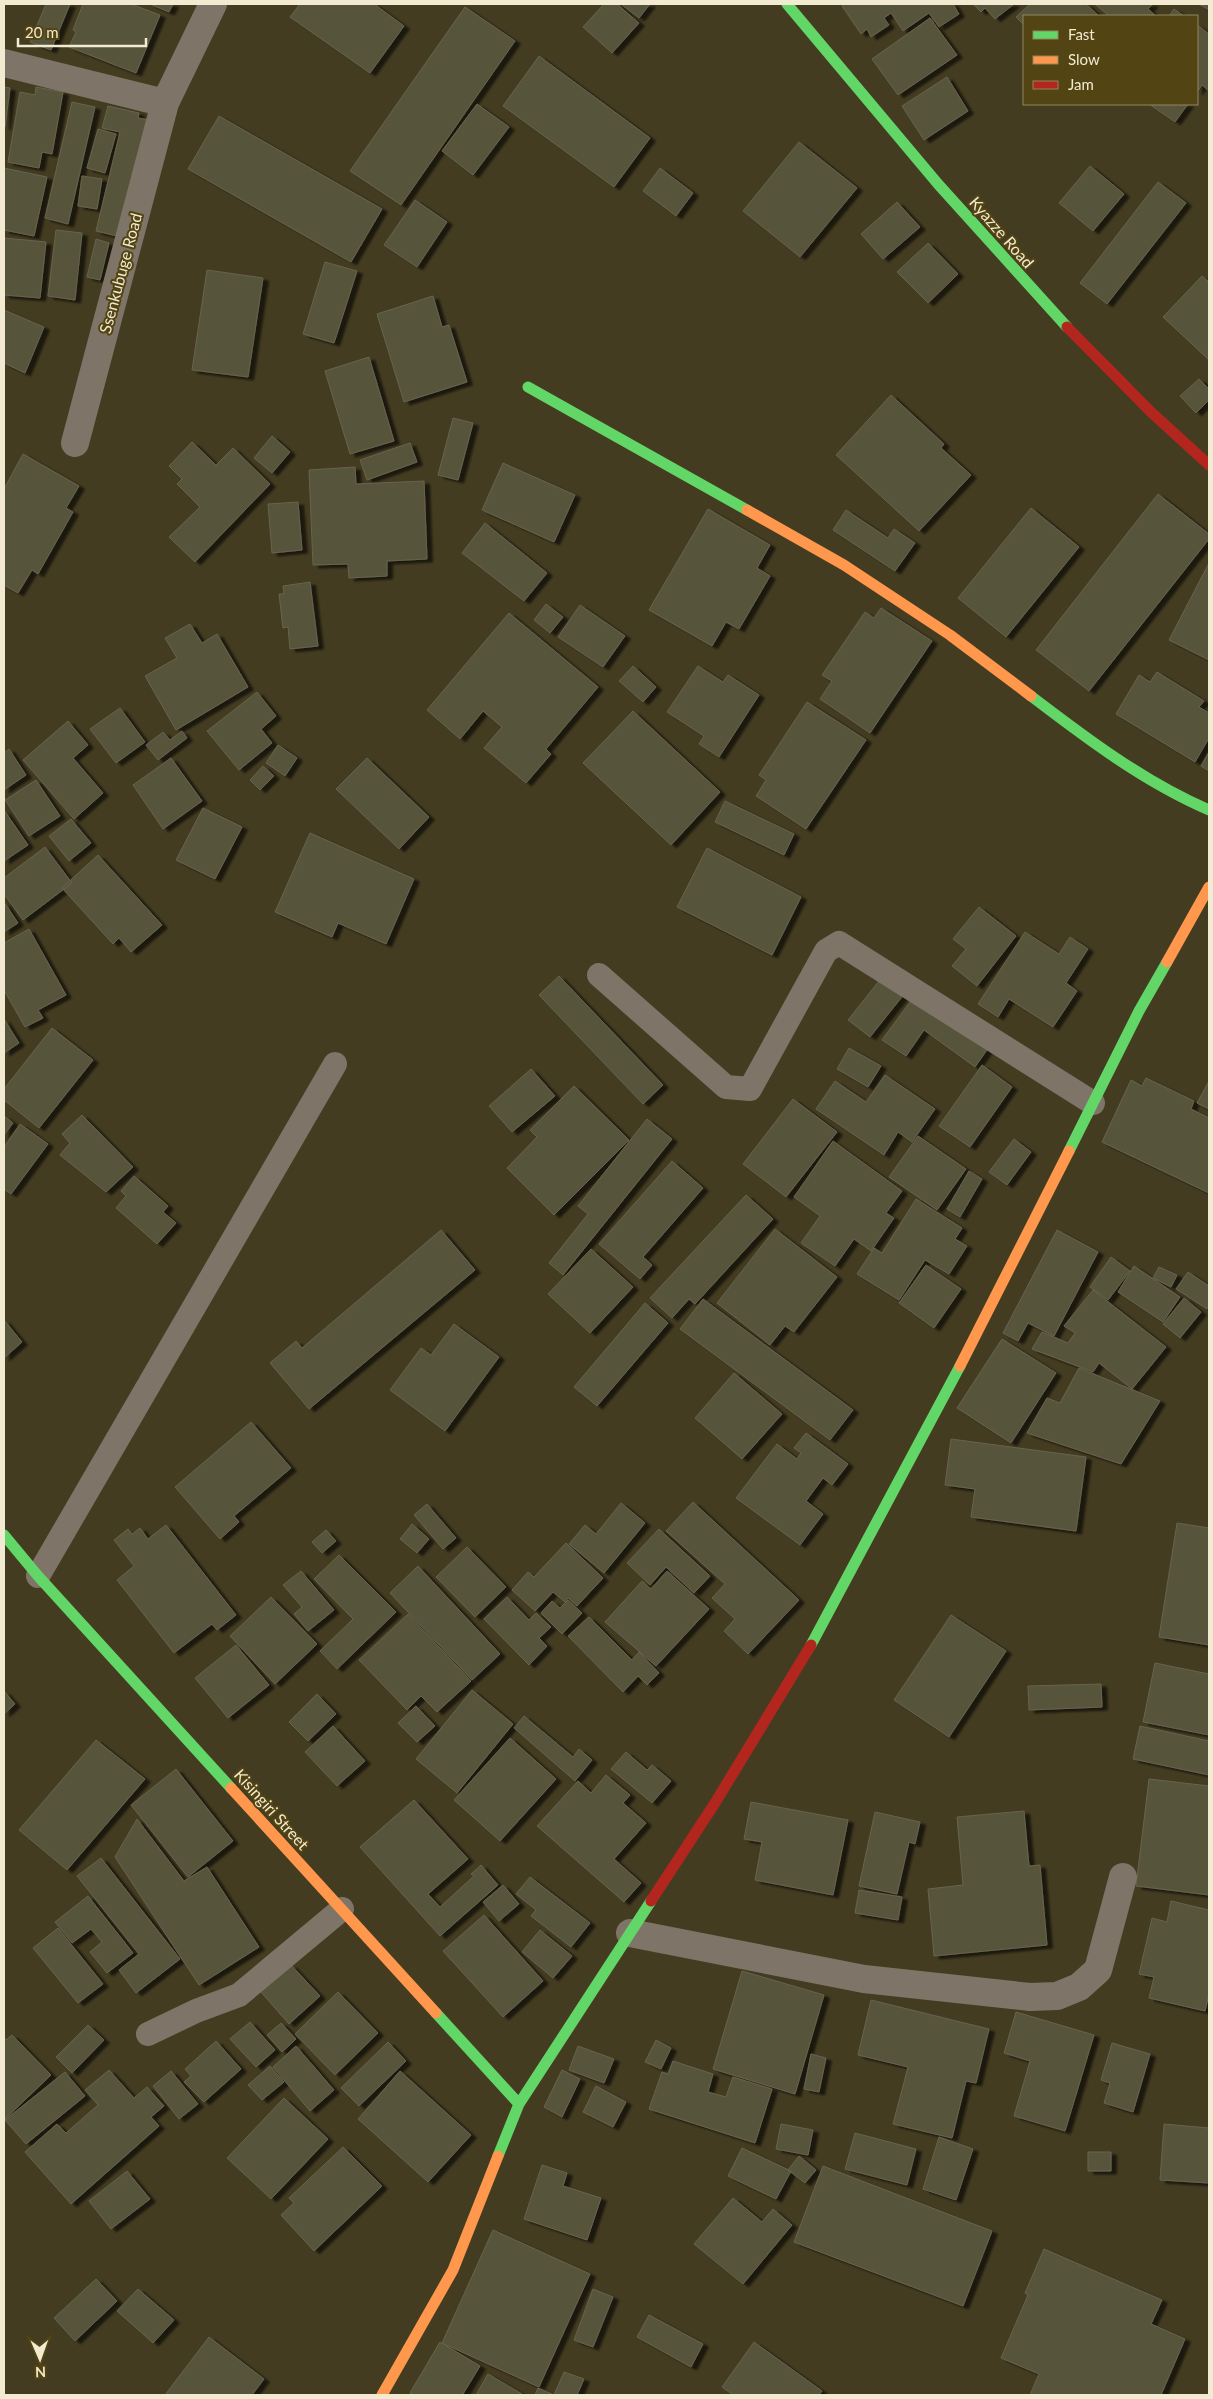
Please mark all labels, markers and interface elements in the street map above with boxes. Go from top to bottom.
scale bar [18,15,145,47]
legend [1023,15,1198,105]
text: 20 m [25,23,59,41]
text: Fast [1068,25,1095,43]
text: Slow [1068,50,1100,68]
text: Jam [1068,75,1094,93]
street label: Kyazze Road [966,193,1038,271]
street label: Ssenkubuge Road [95,211,145,335]
street label: Kisingiri Street [231,1765,313,1854]
north arrow [15,2334,65,2384]
text: N [35,2364,46,2381]

